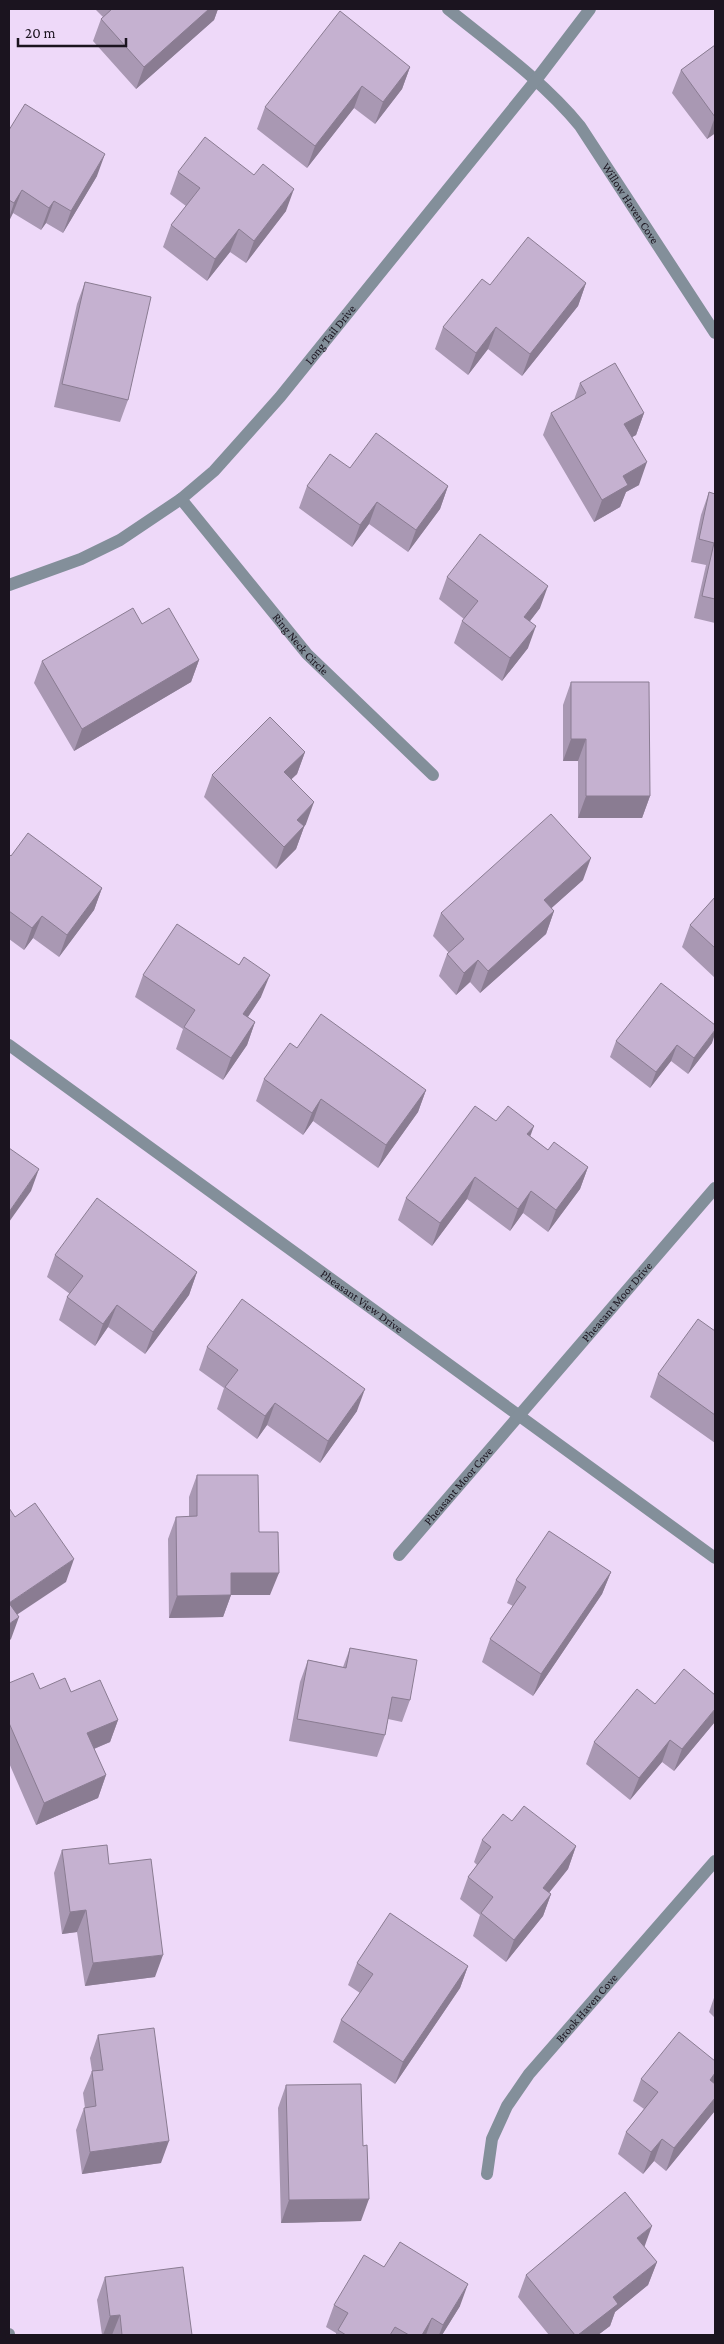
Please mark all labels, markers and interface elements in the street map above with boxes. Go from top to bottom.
scale bar [18,15,125,47]
text: 20 m [25,25,56,41]
street label: Willow Haven Cove [599,160,662,246]
street label: Long Tail Drive [302,302,359,367]
street label: Ring Neck Circle [270,610,331,678]
street label: Pheasant Moor Drive [579,1259,655,1345]
street label: Pheasant View Drive [318,1267,406,1336]
street label: Pheasant Moor Cove [421,1444,496,1528]
street label: Brook Haven Cove [553,1971,620,2045]

